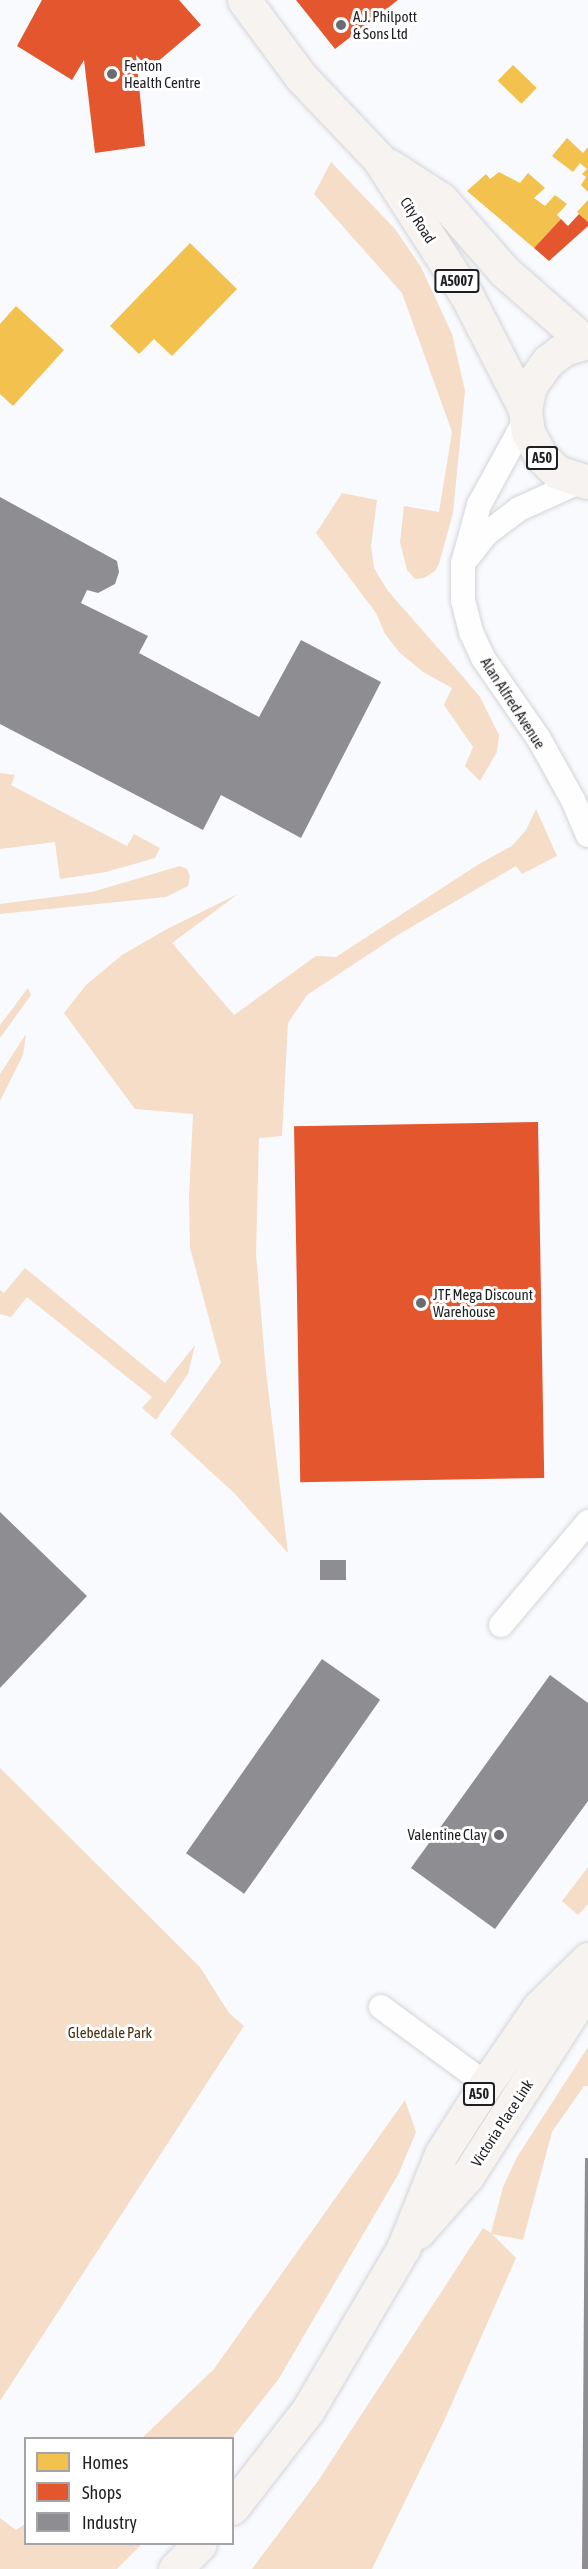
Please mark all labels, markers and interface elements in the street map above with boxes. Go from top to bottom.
place label: A.J. Philpott & Sons Ltd [353,7,417,42]
marker: A.J. Philpott & Sons Ltd [334,18,348,32]
place label: Fenton Health Centre [124,56,201,91]
marker: Fenton Health Centre [105,67,119,81]
street label: City Road [396,194,440,246]
road number: A5007 [433,270,481,292]
road number: A50 [526,447,558,469]
street label: Alan Alfred Avenue [477,654,549,752]
place label: JTF Mega Discount Warehouse [433,1285,533,1320]
marker: JTF Mega Discount Warehouse [414,1296,428,1310]
place label: Valentine Clay [407,1826,487,1844]
marker: Valentine Clay [492,1828,506,1842]
park label: Glebedale Park [68,2024,152,2042]
street label: Victoria Place Link [467,2076,537,2170]
road number: A50 [462,2083,496,2105]
legend [24,2437,234,2545]
text: Homes [82,2452,128,2473]
text: Shops [82,2482,122,2503]
text: Industry [82,2512,137,2533]

